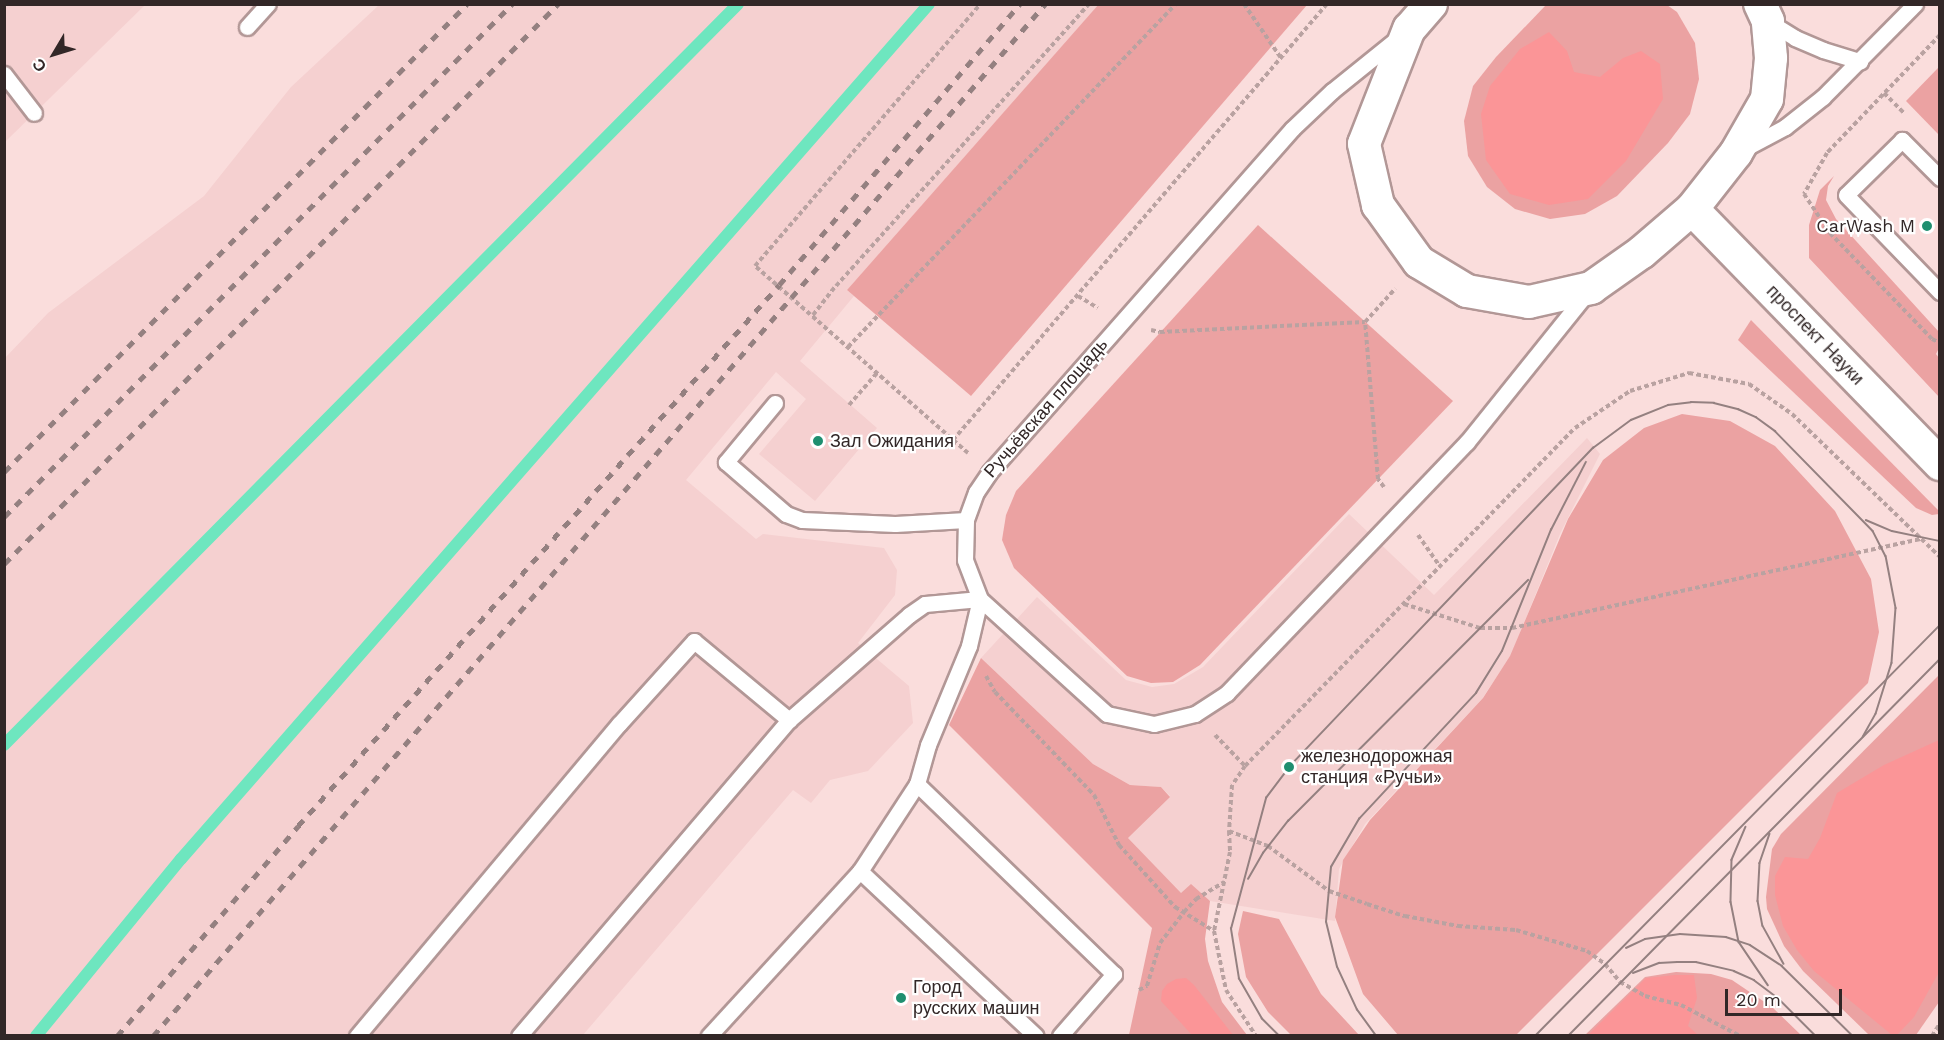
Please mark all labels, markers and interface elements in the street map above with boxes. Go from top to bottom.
north arrow [24,24,84,84]
text: С [28,55,50,76]
place label: CarWash M [1816,215,1915,237]
marker: CarWash M [1920,219,1934,233]
street label: проспект Науки [1762,280,1868,390]
street label: Ручьёвская площадь [980,334,1112,482]
place label: Зал Ожидания [830,430,954,452]
marker: Зал Ожидания [811,434,825,448]
place label: железнодорожная станция «Ручьи» [1301,746,1452,789]
marker: железнодорожная станция «Ручьи» [1282,760,1296,774]
place label: Город русских машин [913,977,1039,1020]
scale bar [1728,977,1845,1015]
text: 20 m [1736,989,1781,1010]
marker: Город русских машин [894,991,908,1005]

